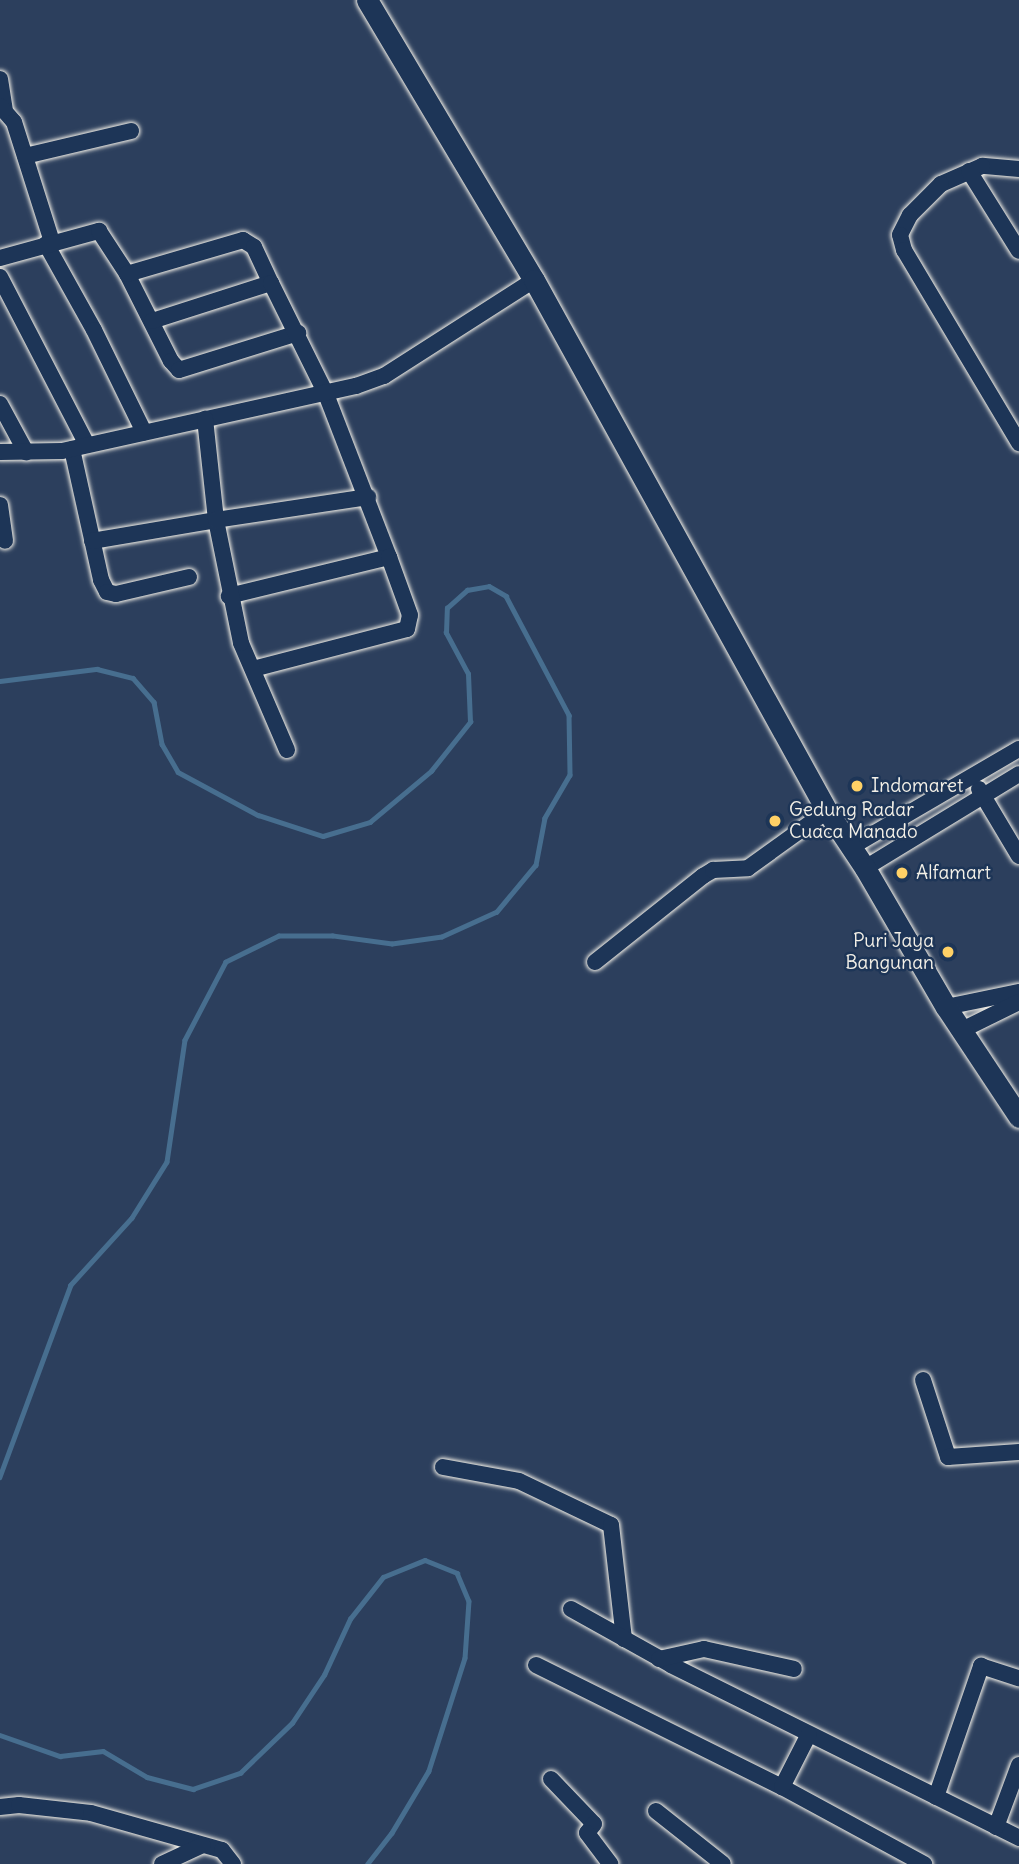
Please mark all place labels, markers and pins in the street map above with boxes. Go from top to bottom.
place label: Indomaret [871,775,963,797]
marker: Indomaret [849,778,865,794]
place label: Gedung Radar Cuaca Manado [789,799,918,843]
marker: Gedung Radar Cuaca Manado [767,813,783,829]
place label: Alfamart [916,862,991,884]
marker: Alfamart [894,865,910,881]
place label: Puri Jaya Bangunan [845,930,934,974]
marker: Puri Jaya Bangunan [940,944,956,960]

